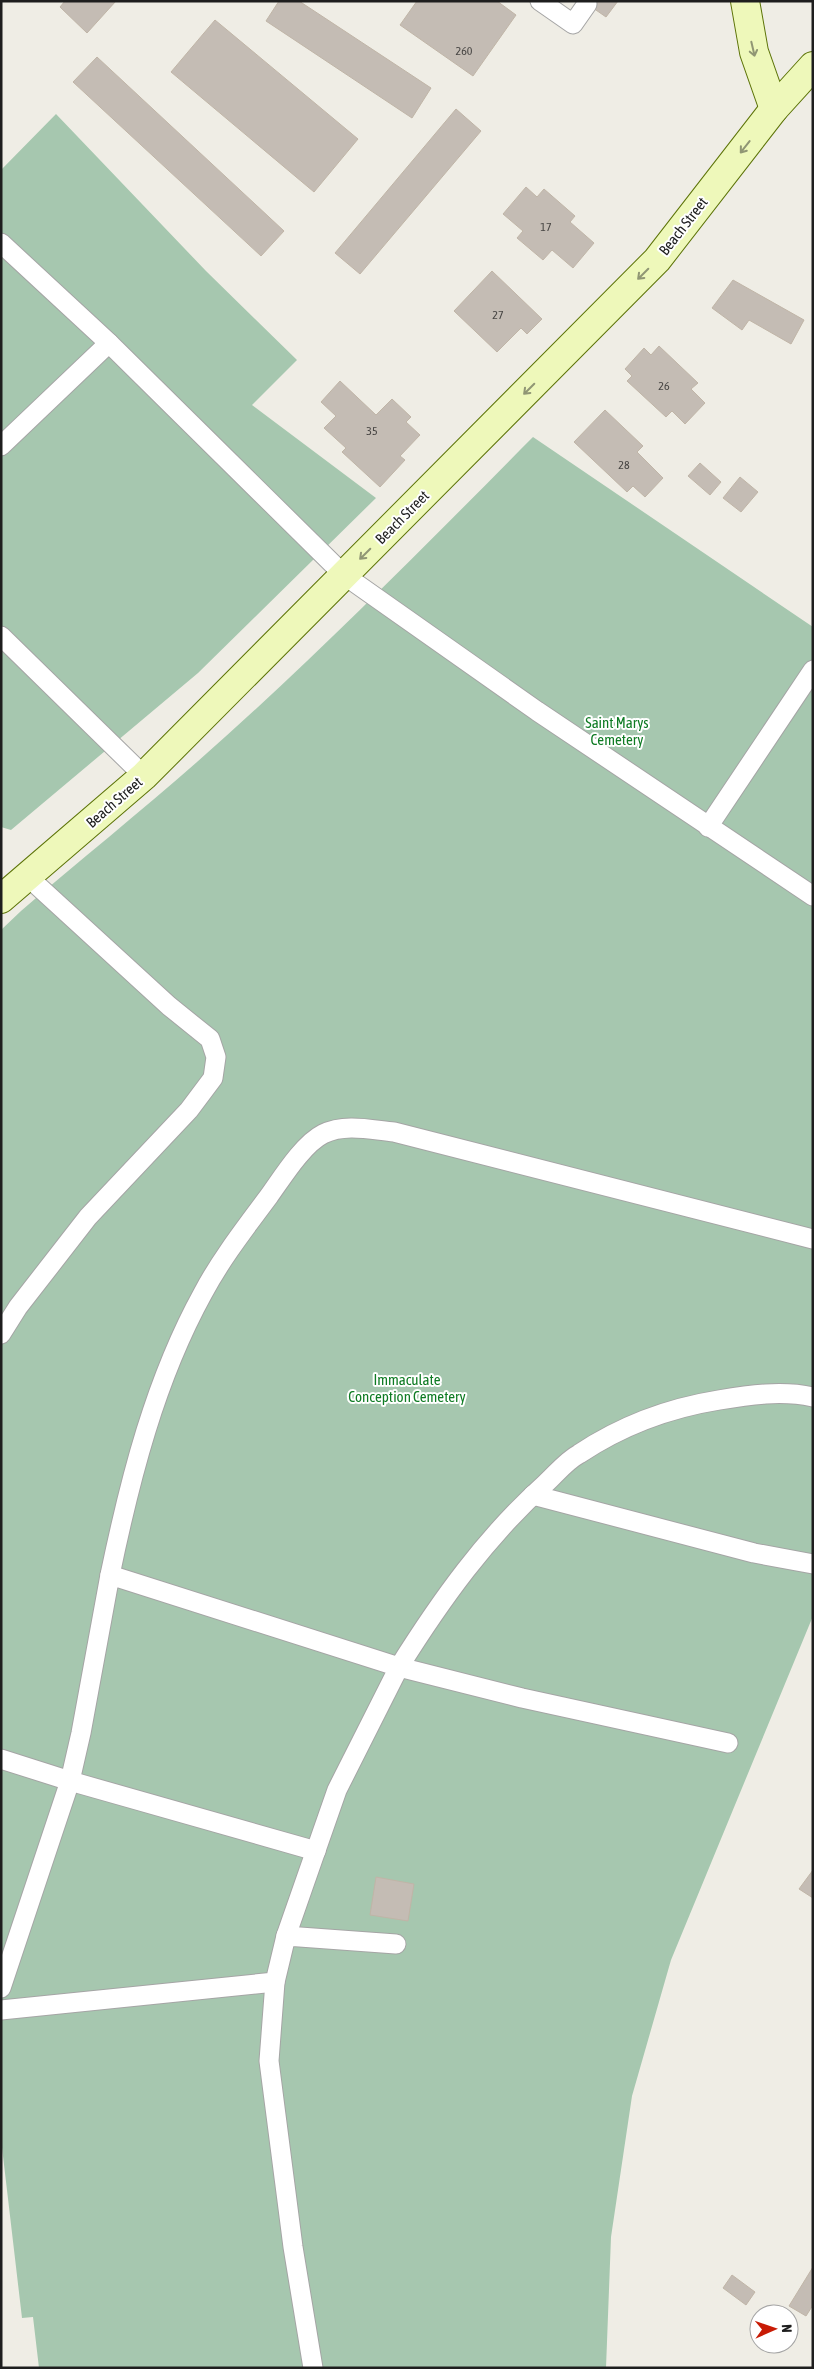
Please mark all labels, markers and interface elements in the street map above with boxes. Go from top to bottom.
one-way arrow [749,41,758,57]
house number: 260 [456,44,473,58]
one-way arrow [739,140,750,153]
street label: Beach Street [655,194,711,258]
house number: 17 [540,220,552,234]
one-way arrow [637,268,649,280]
house number: 27 [492,308,504,322]
house number: 26 [658,379,670,393]
one-way arrow [522,383,535,395]
house number: 35 [366,424,378,438]
house number: 28 [618,458,630,472]
street label: Beach Street [372,487,432,547]
one-way arrow [359,548,371,560]
park label: Saint Marys Cemetery [585,714,649,748]
street label: Beach Street [83,773,145,831]
park label: Immaculate Conception Cemetery [348,1371,466,1405]
north arrow [749,2304,799,2354]
text: N [779,2324,795,2333]

